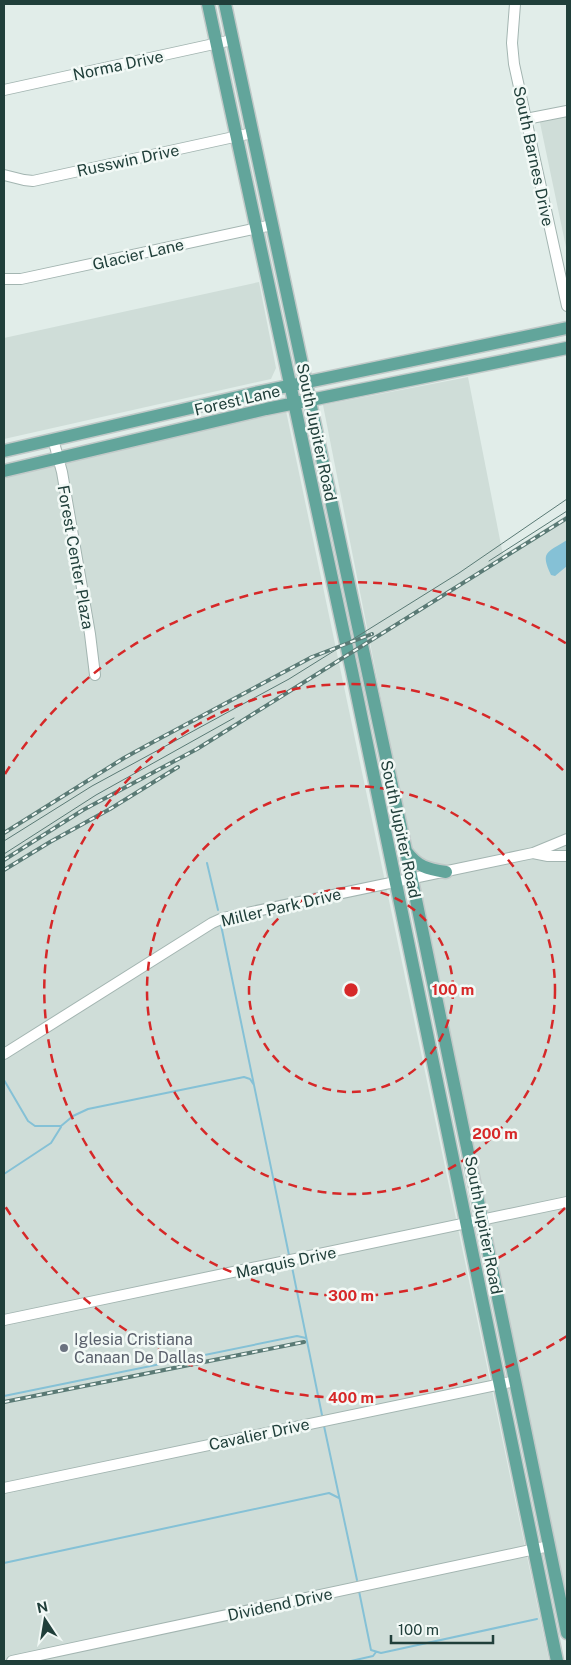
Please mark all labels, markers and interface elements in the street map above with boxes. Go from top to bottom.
street label: Norma Drive [71,47,165,84]
street label: South Barnes Drive [509,84,558,228]
street label: Russwin Drive [75,140,181,181]
street label: Glacier Lane [91,235,186,274]
street label: South Jupiter Road [293,361,340,503]
street label: Forest Lane [192,381,282,420]
street label: Forest Center Plaza [53,484,98,631]
street label: South Jupiter Road [377,758,424,900]
street label: Miller Park Drive [219,884,343,931]
centre of rings [342,981,360,999]
text: 100 m [432,981,474,998]
text: 200 m [472,1125,518,1142]
street label: South Jupiter Road [461,1154,506,1296]
street label: Marquis Drive [234,1243,338,1282]
text: 300 m [328,1287,374,1304]
place label: Iglesia Cristiana Canaan De Dallas [74,1330,204,1367]
marker: Iglesia Cristiana Canaan De Dallas [58,1342,70,1354]
text: 400 m [328,1389,374,1406]
street label: Cavalier Drive [207,1415,311,1454]
street label: Dividend Drive [226,1584,334,1625]
north arrow [20,1595,70,1645]
text: N [35,1598,49,1616]
scale bar [391,1612,494,1644]
text: 100 m [398,1621,439,1638]

